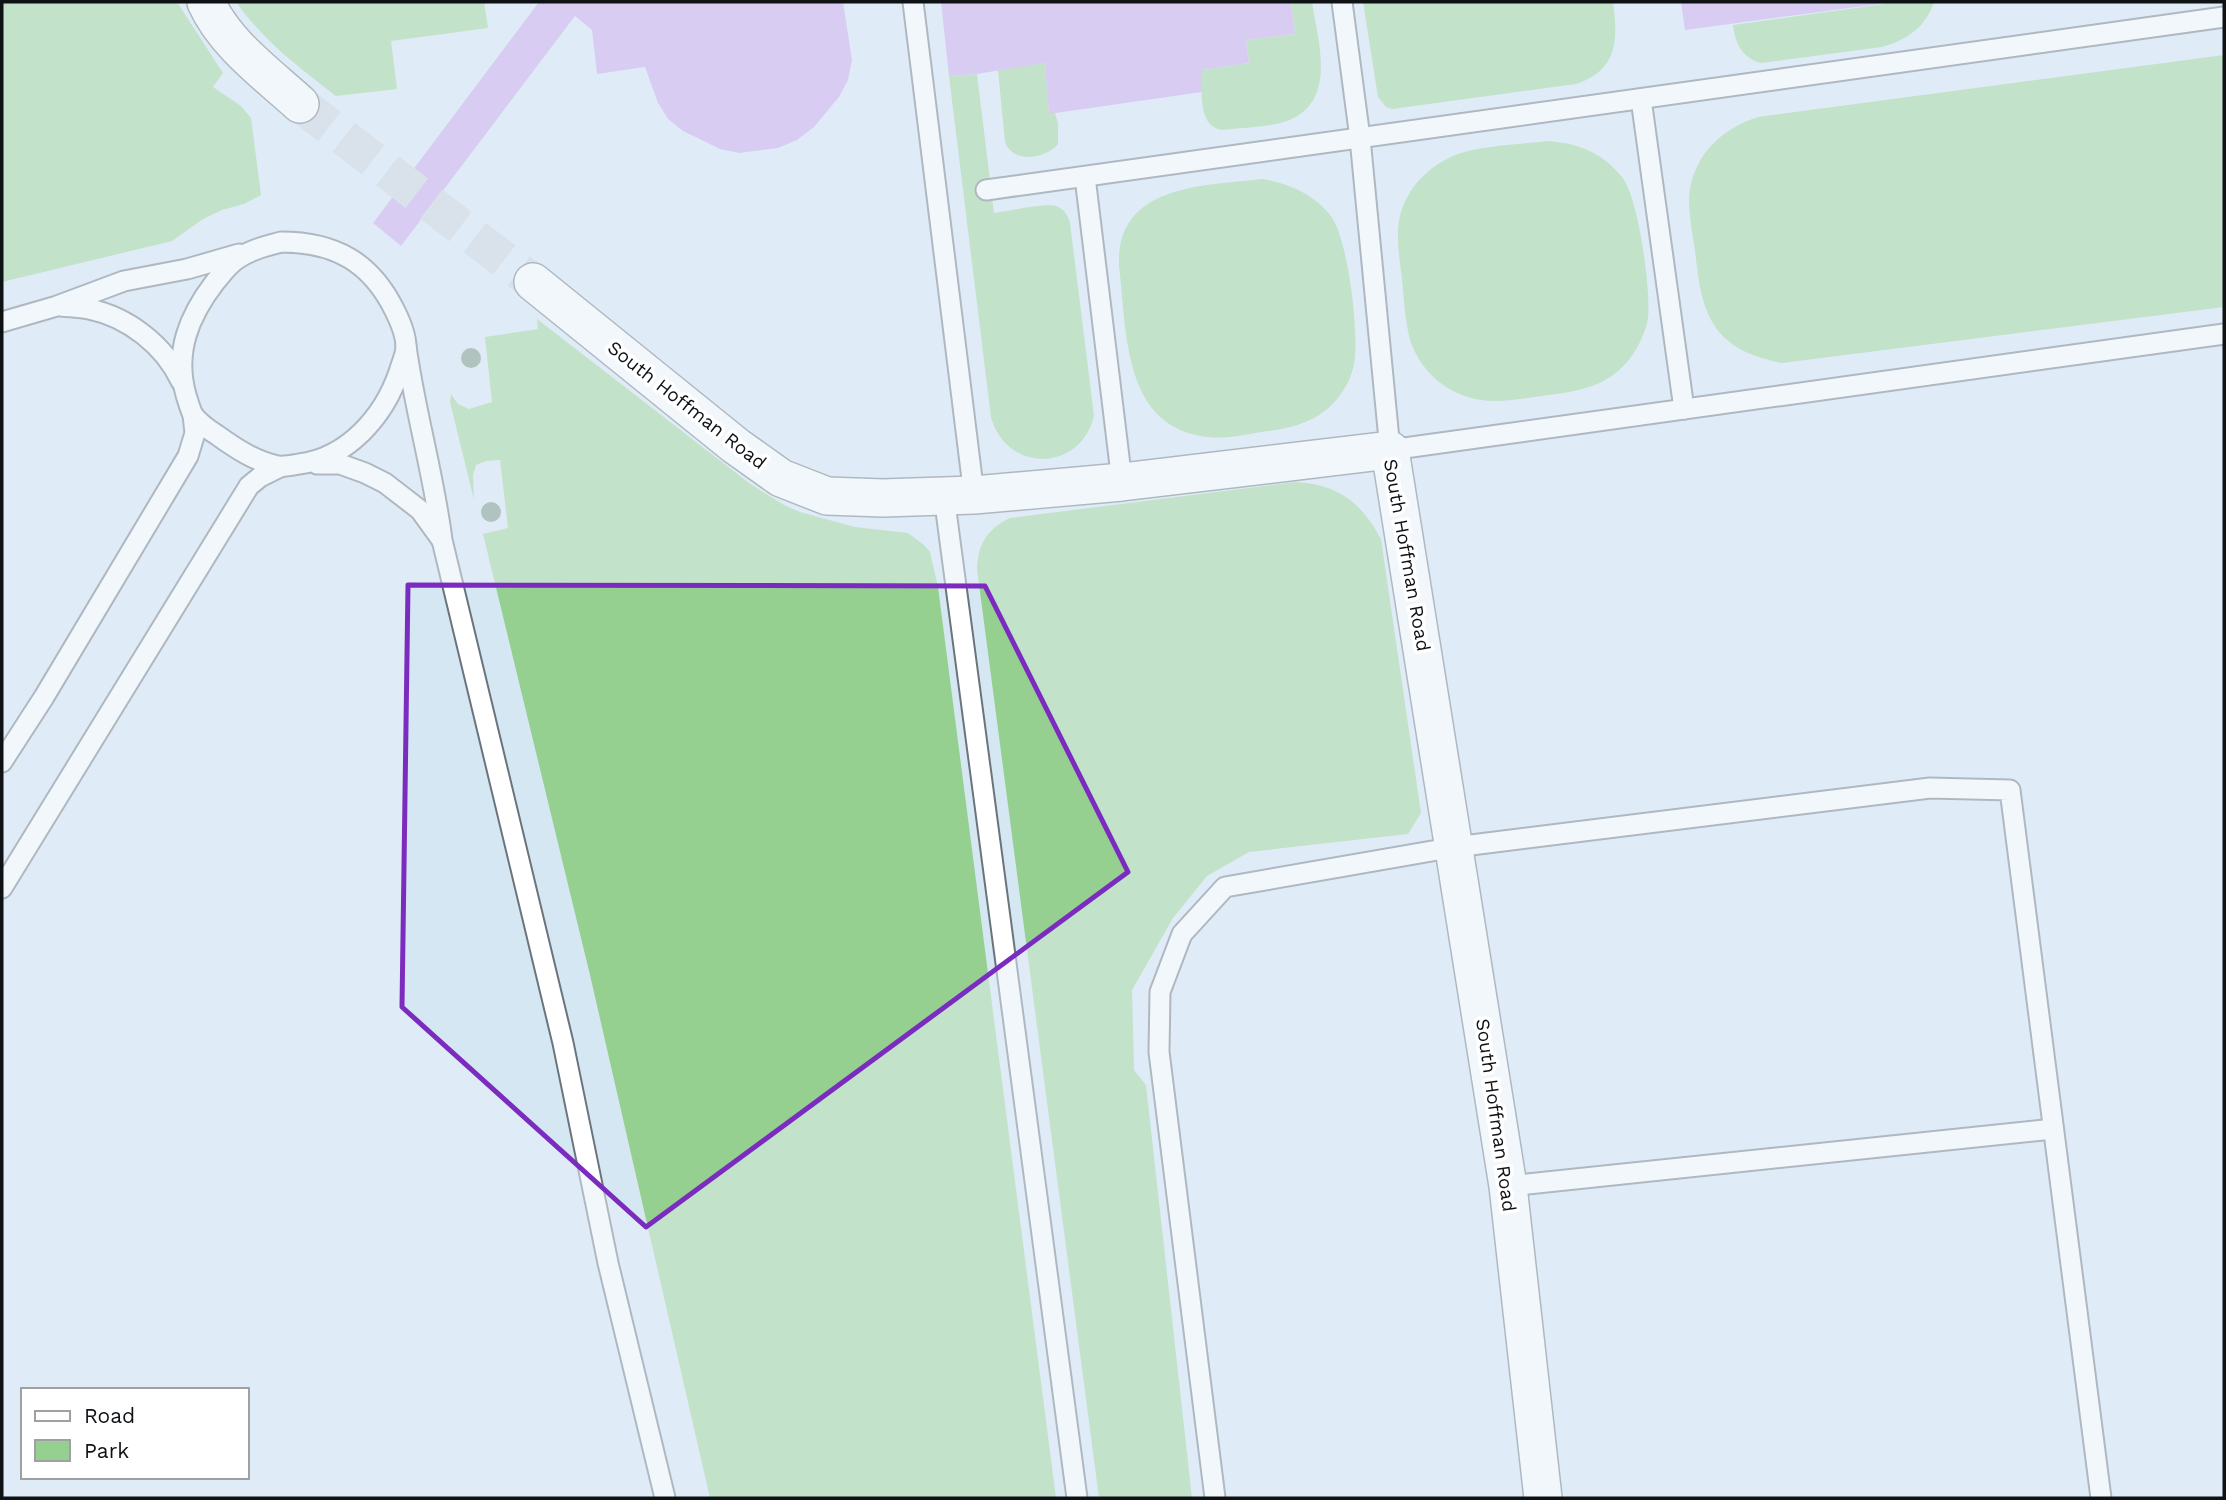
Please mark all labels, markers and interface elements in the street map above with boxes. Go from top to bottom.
street label: South Hoffman Road [603,336,771,474]
street label: South Hoffman Road [1379,457,1435,653]
street label: South Hoffman Road [1471,1017,1521,1213]
legend [21,1388,248,1479]
text: Road [84,1403,135,1428]
text: Park [84,1438,129,1463]

